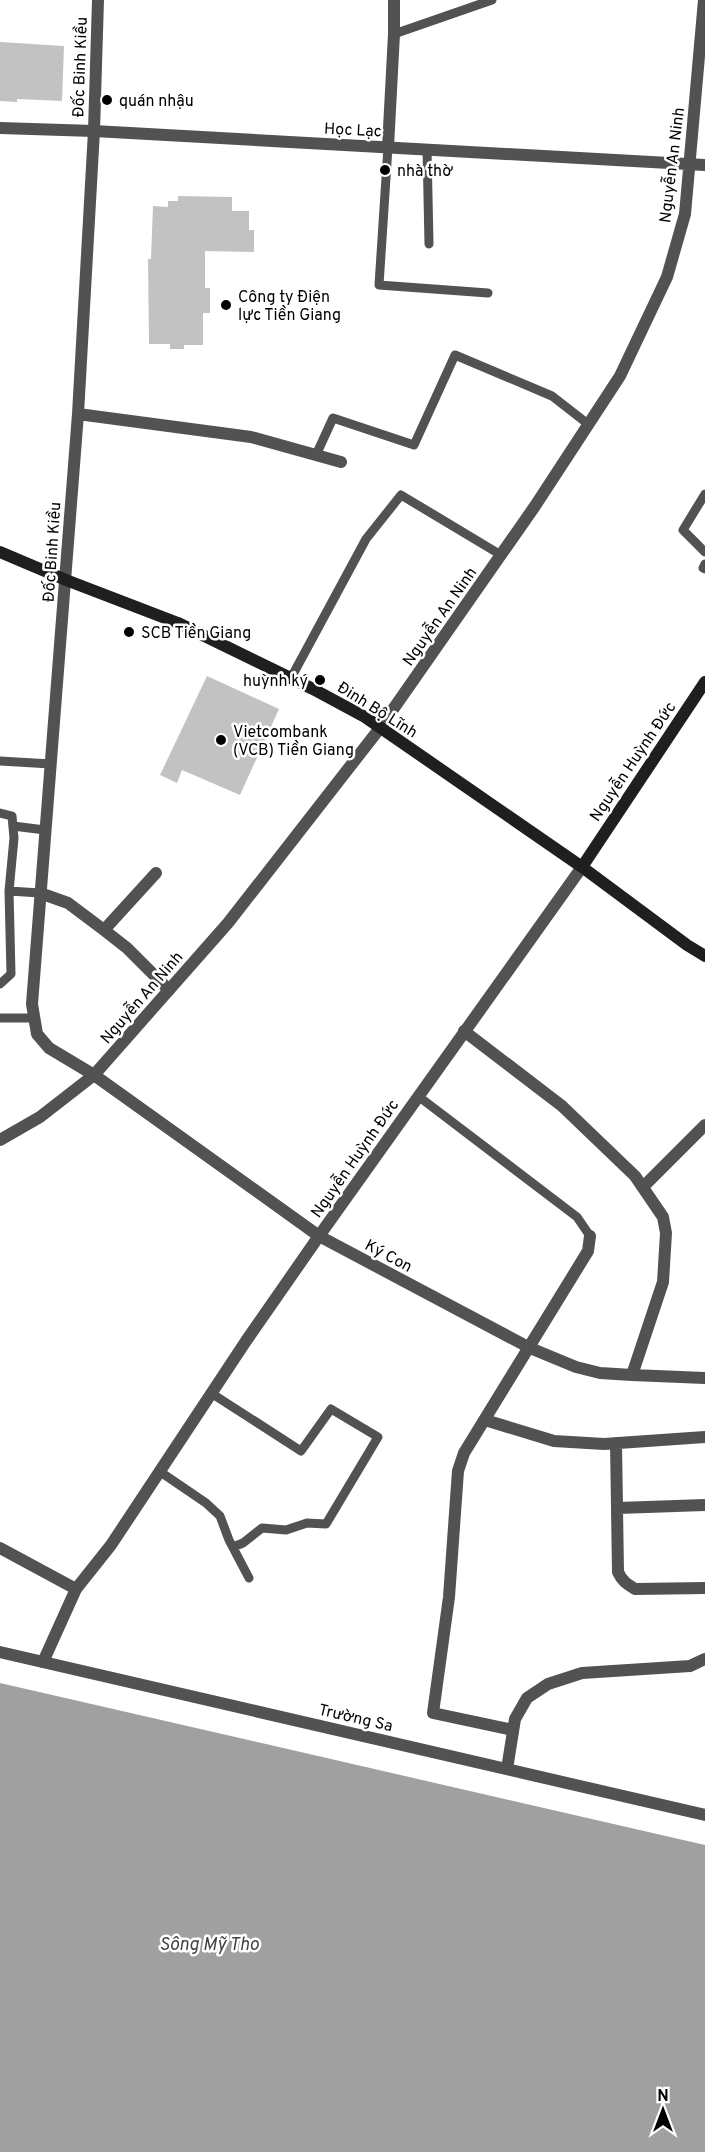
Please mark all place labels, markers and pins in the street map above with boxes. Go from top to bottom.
place label: quán nhậu [119,92,194,112]
marker: quán nhậu [100,93,114,107]
place label: nhà thờ [397,162,453,182]
marker: nhà thờ [378,163,392,177]
place label: Công ty Điện lực Tiền Giang [238,288,341,326]
marker: Công ty Điện lực Tiền Giang [219,298,233,312]
place label: SCB Tiền Giang [141,623,251,644]
marker: SCB Tiền Giang [122,625,136,639]
place label: huỳnh ký [243,672,308,692]
marker: huỳnh ký [313,673,327,687]
place label: Vietcombank (VCB) Tiền Giang [233,723,354,761]
marker: Vietcombank (VCB) Tiền Giang [214,733,228,747]

